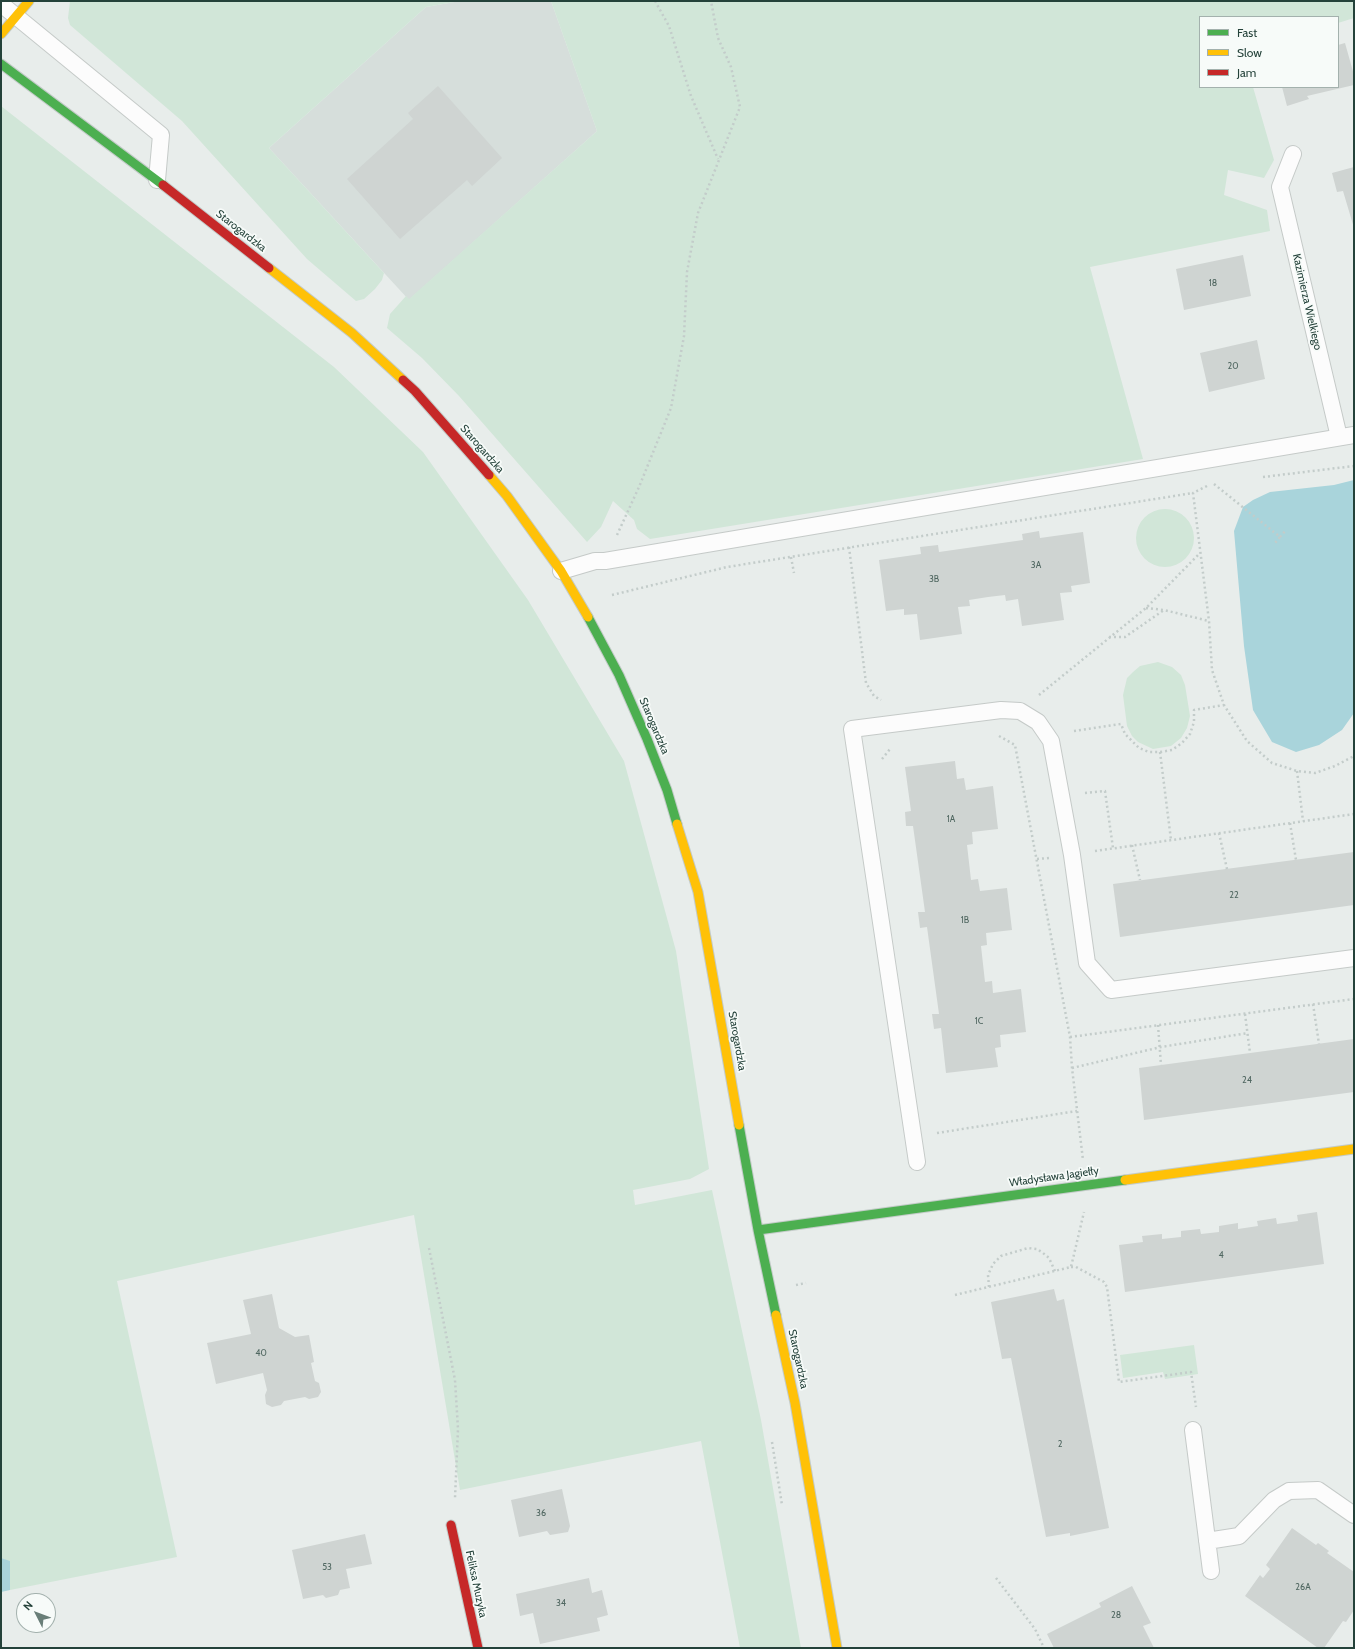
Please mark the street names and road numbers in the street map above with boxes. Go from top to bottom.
street label: Starogardzka [213,207,269,255]
street label: Kazimierza Wielkiego [1290,253,1324,351]
street label: Starogardzka [457,422,507,476]
street label: Starogardzka [636,696,672,756]
street label: Starogardzka [725,1010,749,1072]
street label: Władysława Jagiełły [1008,1164,1100,1190]
street label: Starogardzka [785,1328,811,1390]
street label: Feliksa Muzyka [462,1549,490,1619]

